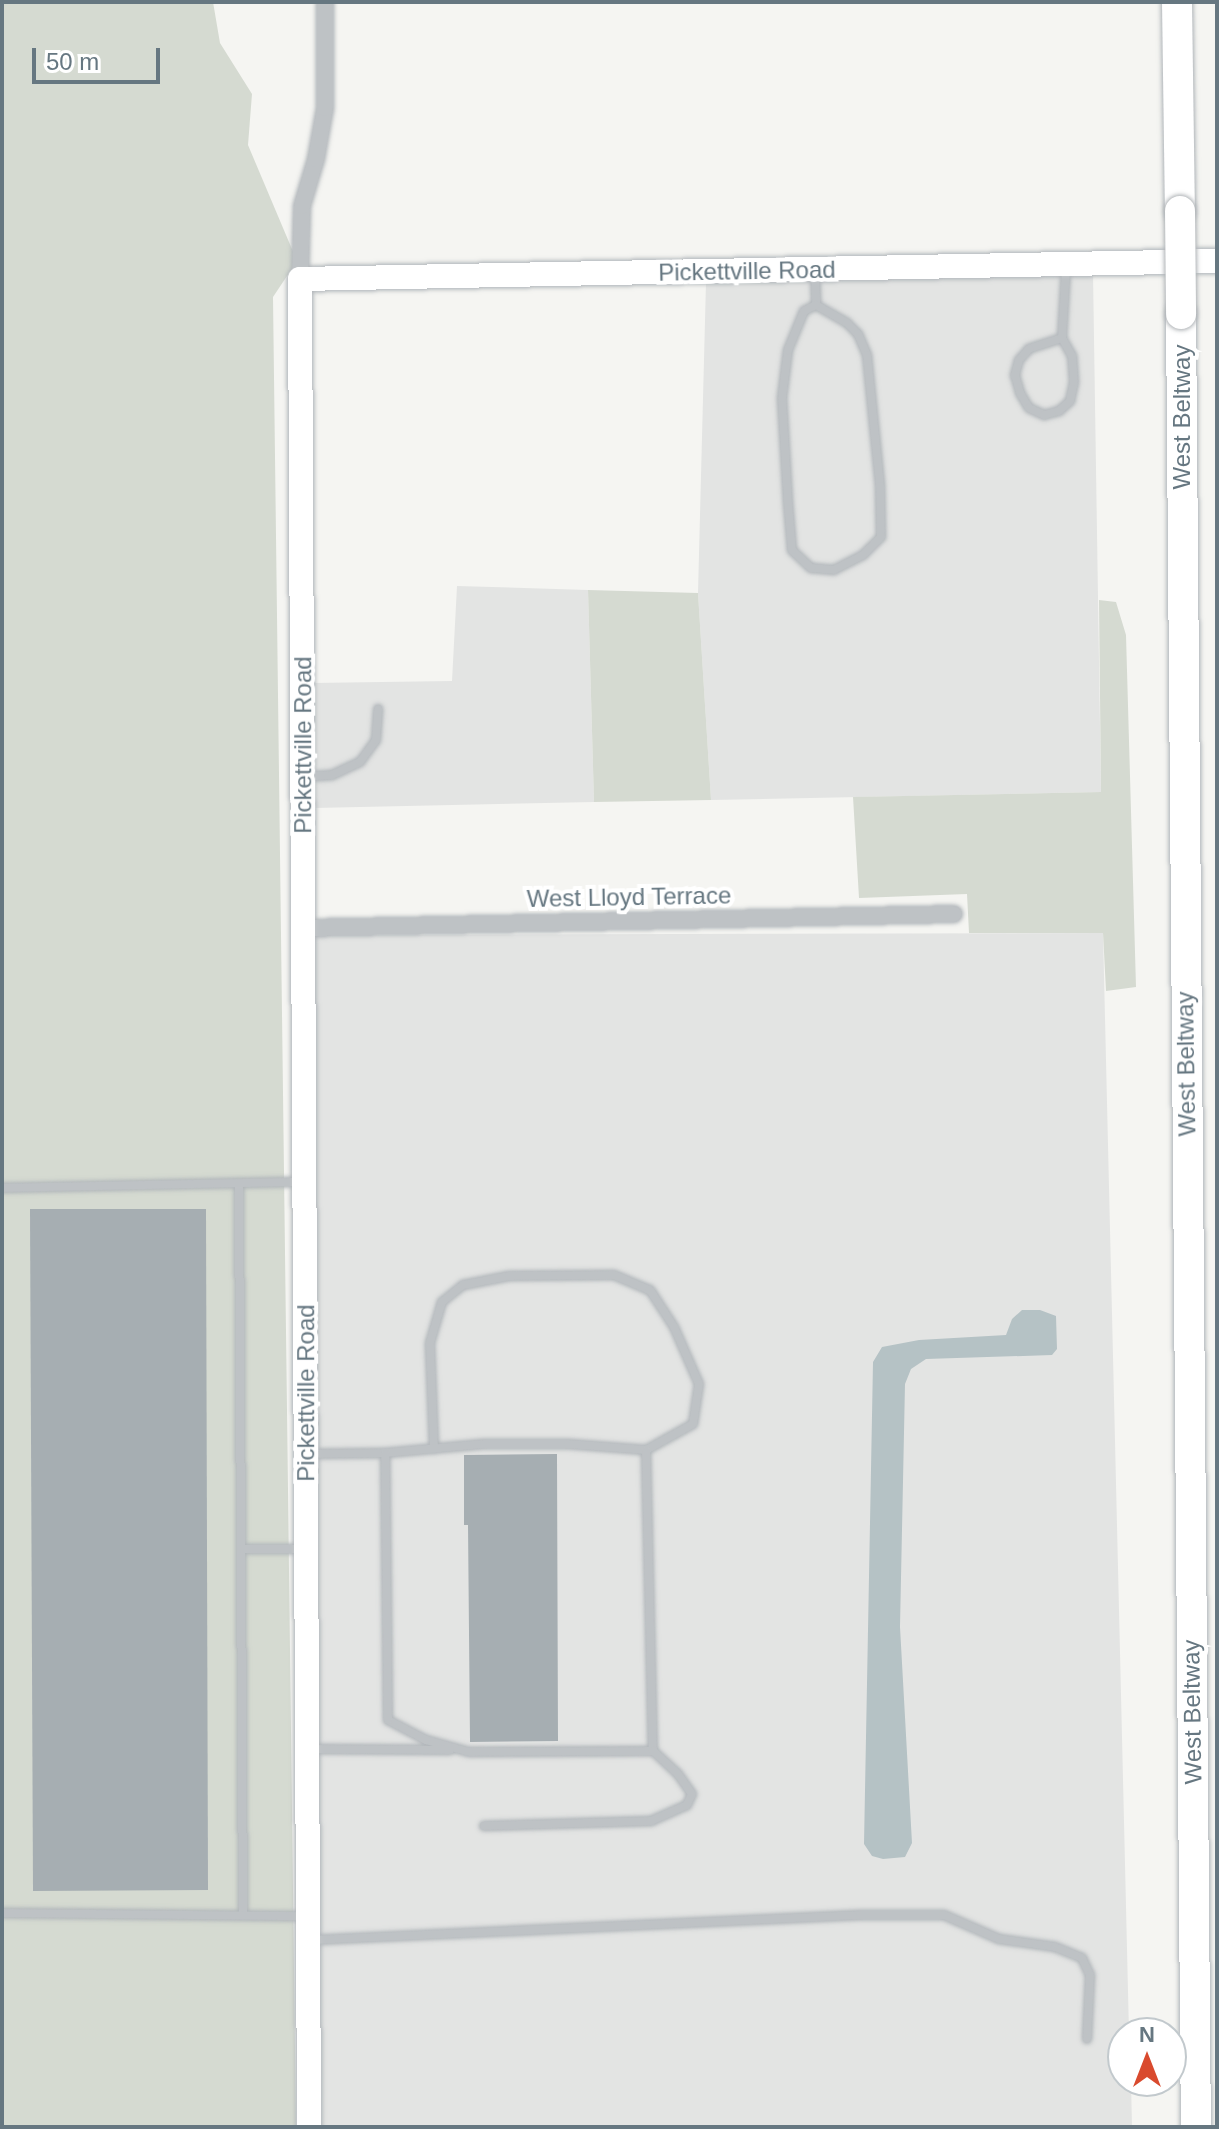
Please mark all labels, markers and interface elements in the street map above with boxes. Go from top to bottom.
scale bar [36,32,164,82]
text: 50 m [46,48,99,75]
street label: Pickettville Road [658,255,836,287]
street label: West Beltway [1168,345,1196,489]
street label: Pickettville Road [289,656,317,834]
street label: West Lloyd Terrace [526,881,732,913]
street label: West Beltway [1170,991,1202,1137]
street label: Pickettville Road [292,1304,320,1482]
street label: West Beltway [1176,1639,1208,1785]
north arrow [1107,2017,1187,2097]
text: N [1139,2022,1155,2047]

